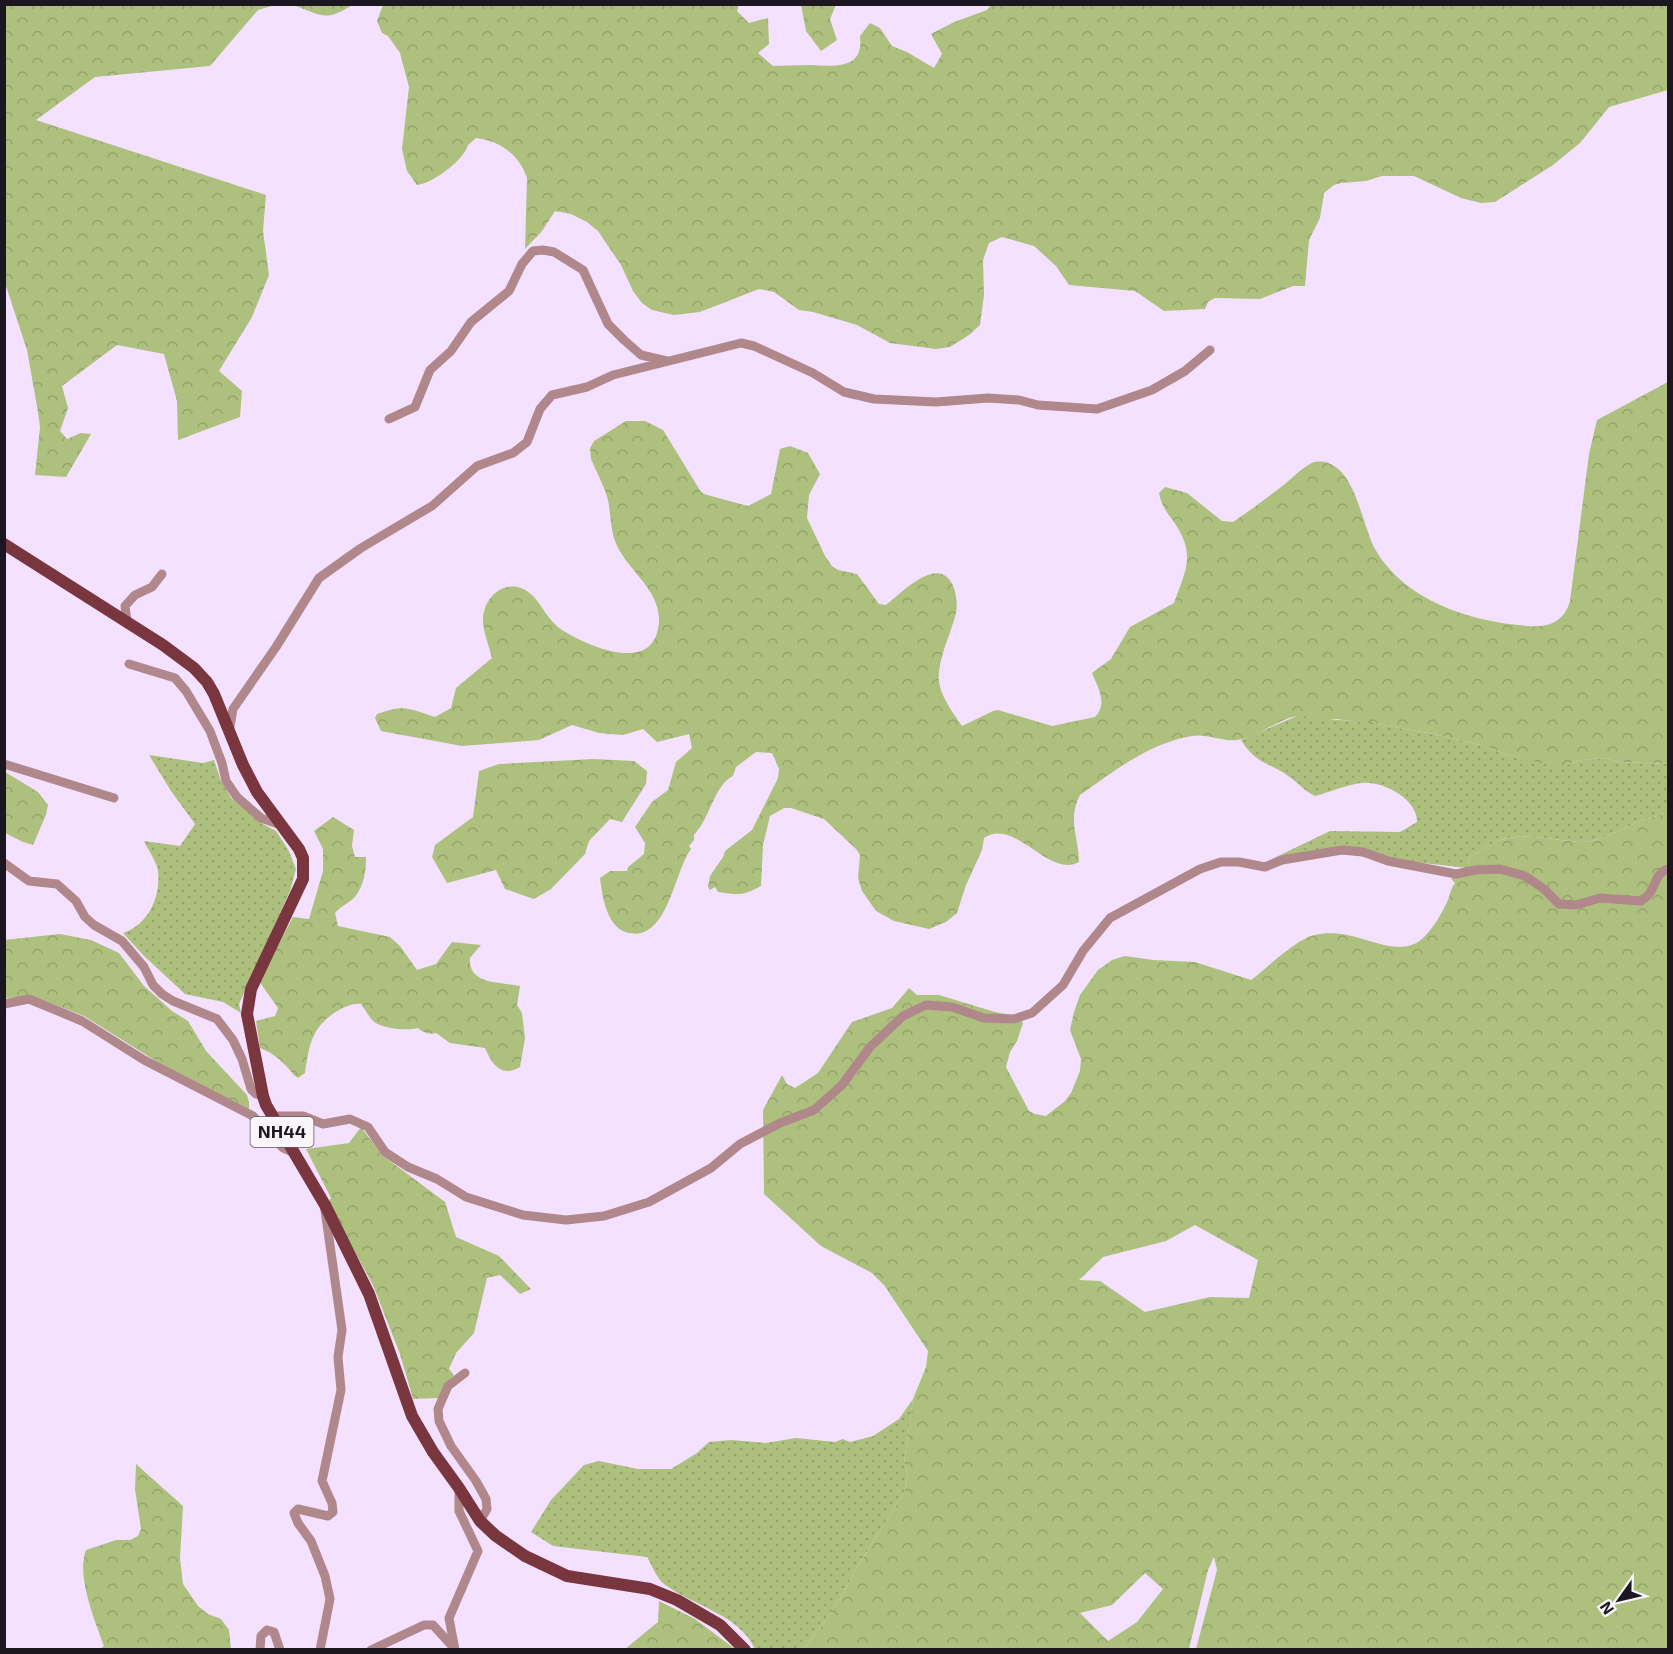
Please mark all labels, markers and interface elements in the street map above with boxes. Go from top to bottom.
road number: NH44 [250,1117,314,1147]
north arrow [1589,1570,1649,1630]
text: N [1595,1599,1617,1619]

